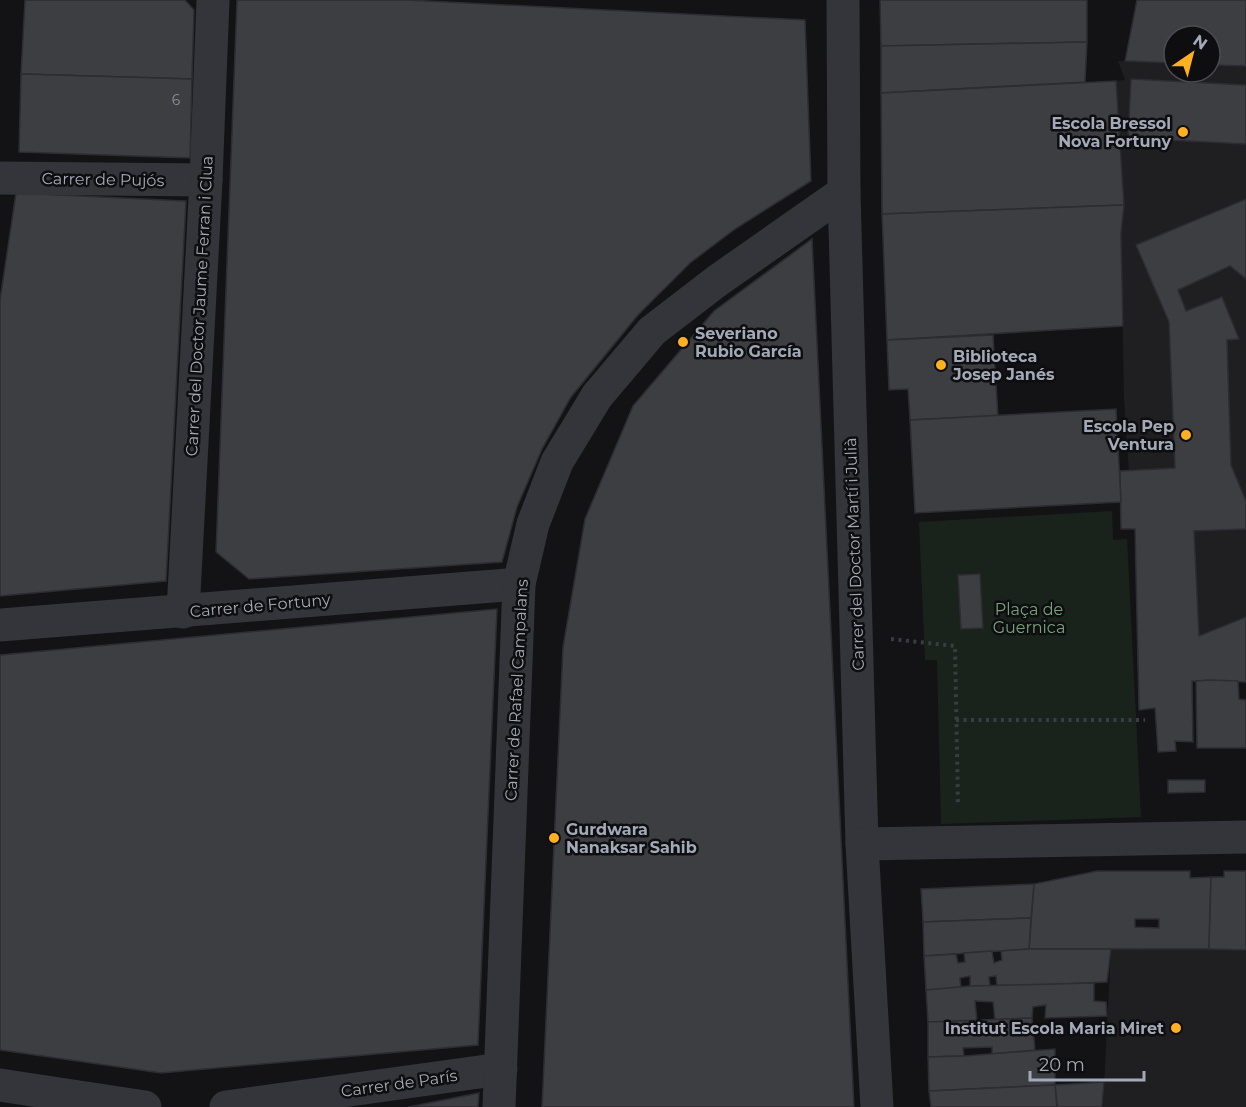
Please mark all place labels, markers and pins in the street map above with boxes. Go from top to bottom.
place label: Escola Bressol Nova Fortuny [1051,114,1171,151]
marker: Escola Bressol Nova Fortuny [1176,125,1190,139]
place label: Severiano Rubio García [695,324,802,361]
marker: Severiano Rubio García [676,335,690,349]
place label: Biblioteca Josep Janés [952,347,1055,384]
marker: Biblioteca Josep Janés [934,358,948,372]
place label: Escola Pep Ventura [1083,417,1174,454]
marker: Escola Pep Ventura [1179,428,1193,442]
place label: Gurdwara Nanaksar Sahib [566,820,697,857]
marker: Gurdwara Nanaksar Sahib [547,831,561,845]
place label: Institut Escola Maria Miret [945,1019,1164,1038]
marker: Institut Escola Maria Miret [1169,1021,1183,1035]

